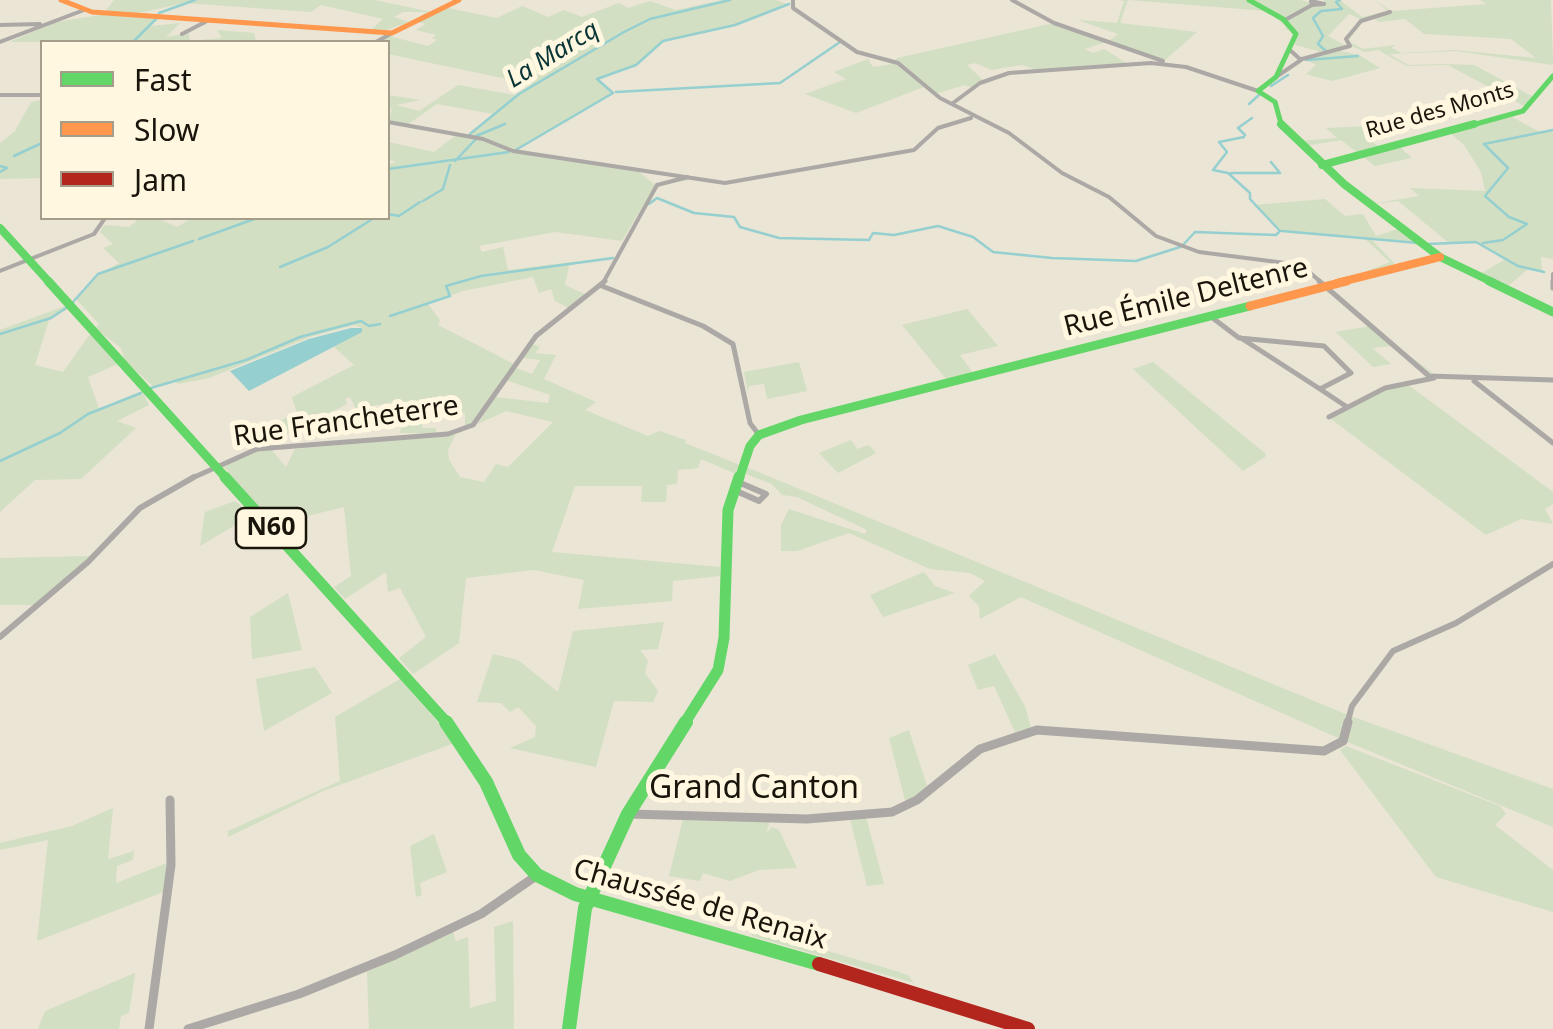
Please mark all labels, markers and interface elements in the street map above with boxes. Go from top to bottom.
water label: La Marcq [501,15,605,95]
legend [40,40,390,220]
text: Fast [134,59,192,100]
street label: Rue des Monts [1363,77,1517,145]
text: Slow [134,109,199,150]
text: Jam [134,159,187,200]
street label: Rue Émile Deltenre [1060,251,1312,345]
street label: Rue Francheterre [231,390,461,454]
road number: N60 [236,508,306,548]
street label: Grand Canton [649,770,859,808]
street label: Chaussée de Renaix [569,853,831,957]

